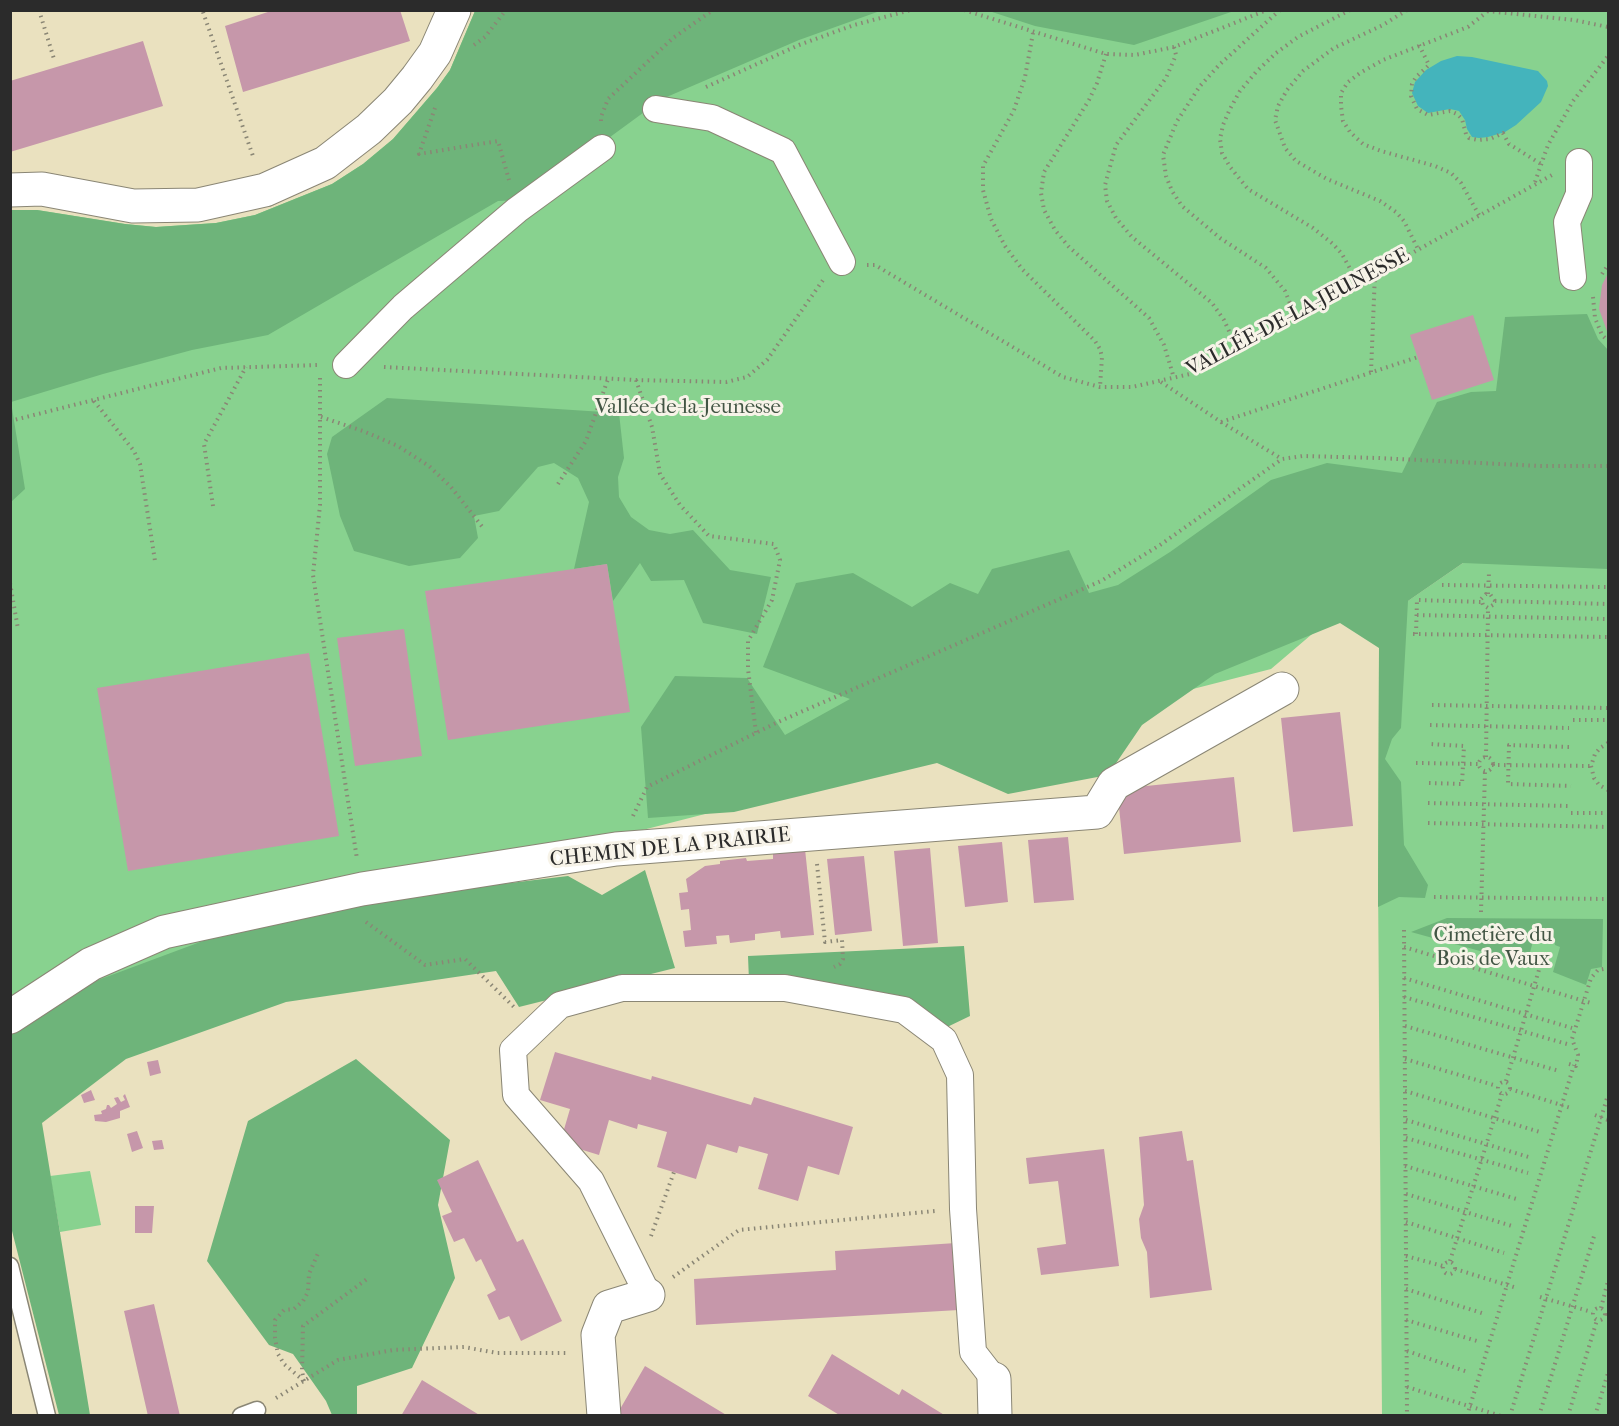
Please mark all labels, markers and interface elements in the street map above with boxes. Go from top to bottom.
street label: VALLÉE-DE-LA-JEUNESSE [1182,243,1414,383]
park label: Vallée-de-la-Jeunesse [595,395,781,421]
street label: CHEMIN DE LA PRAIRIE [549,823,791,873]
park label: Cimetière du Bois de Vaux [1434,923,1552,973]

